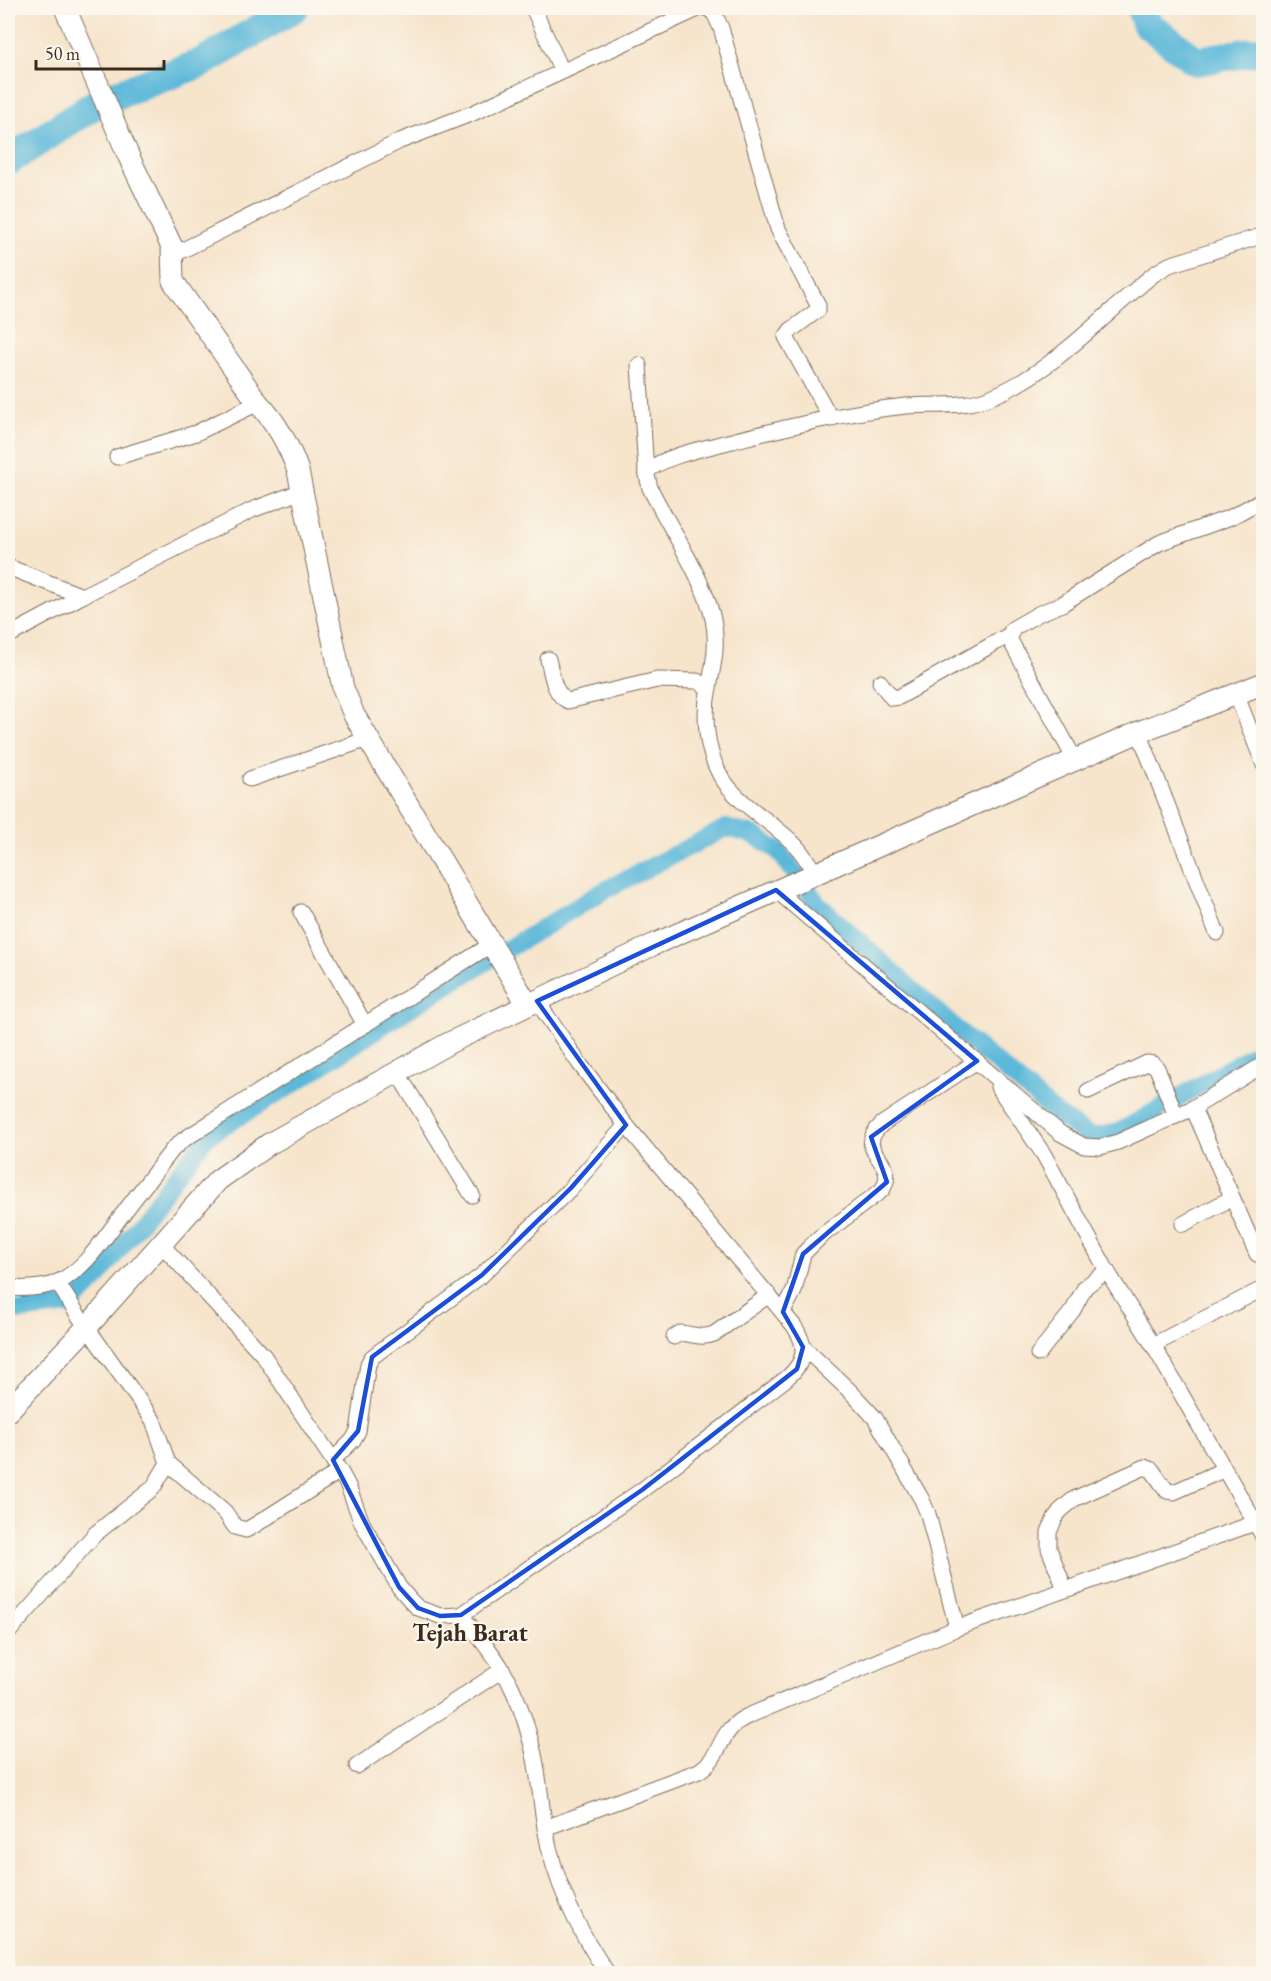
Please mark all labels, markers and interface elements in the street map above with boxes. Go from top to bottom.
scale bar [36,33,164,71]
text: 50 m [45,42,80,65]
district label: Tejah Barat [412,1617,528,1649]

